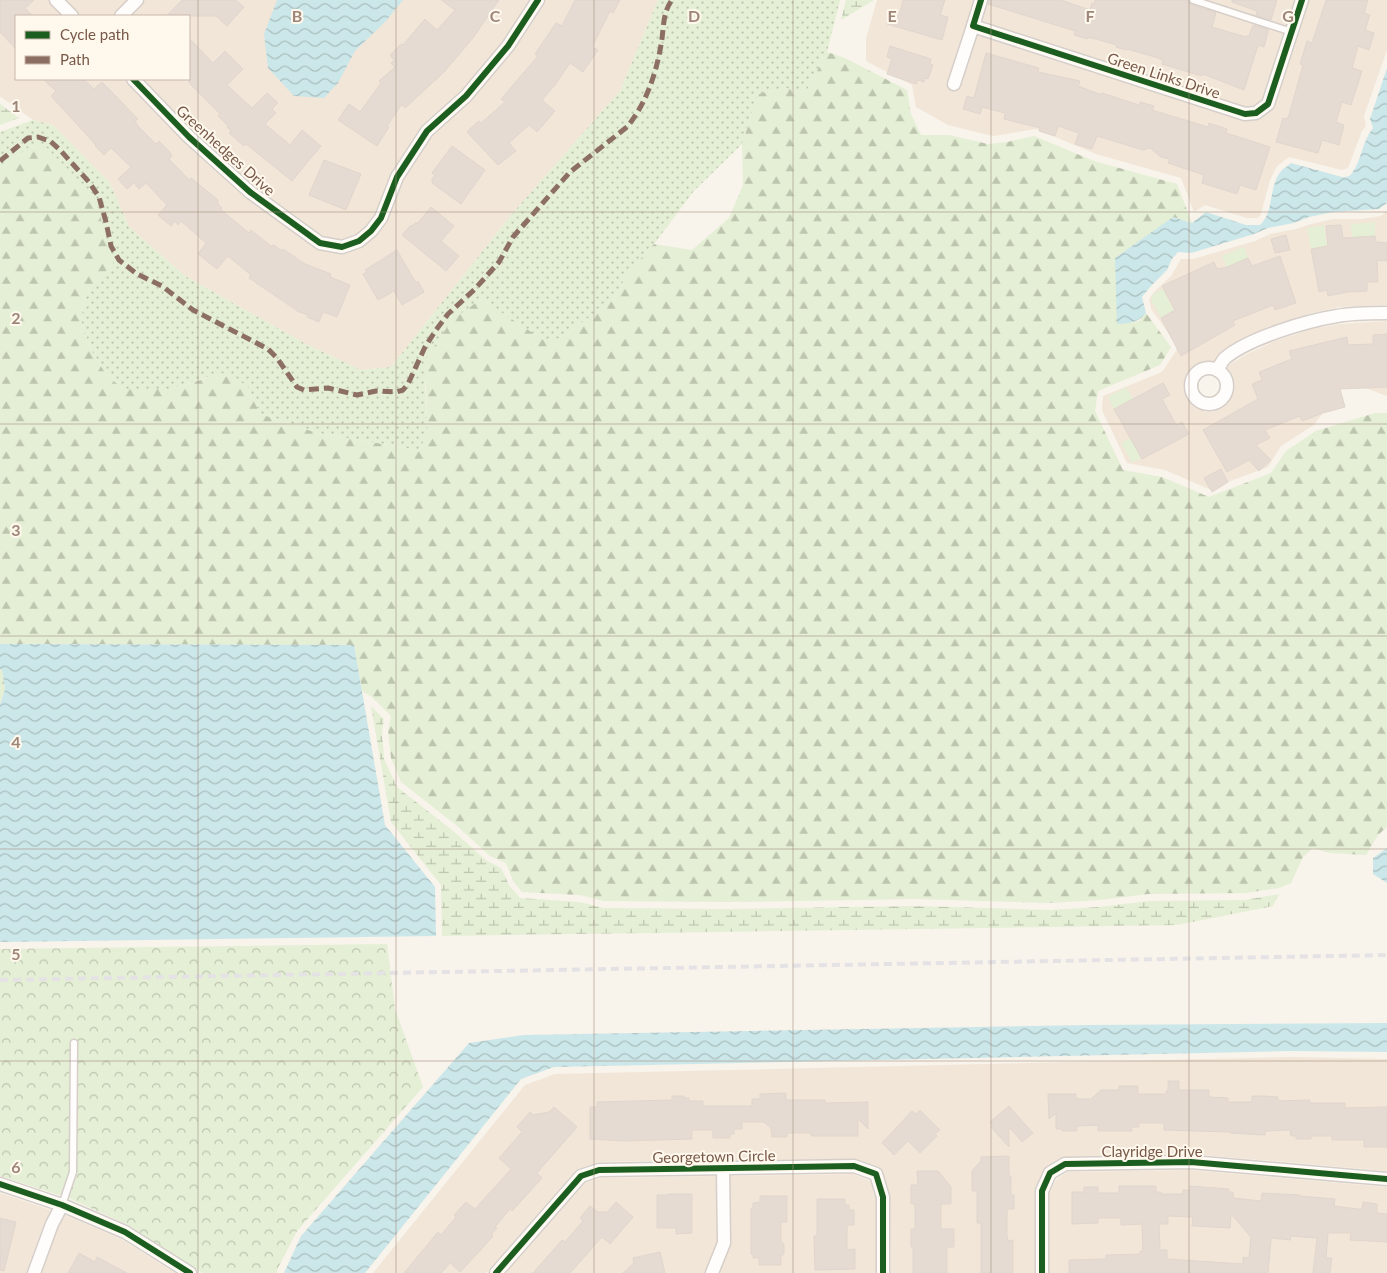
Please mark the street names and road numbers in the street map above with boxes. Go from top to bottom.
street label: Green Links Drive [1105,48,1223,102]
street label: Greenhedges Drive [173,101,279,199]
street label: Clayridge Drive [1101,1142,1203,1160]
street label: Georgetown Circle [652,1146,776,1166]

